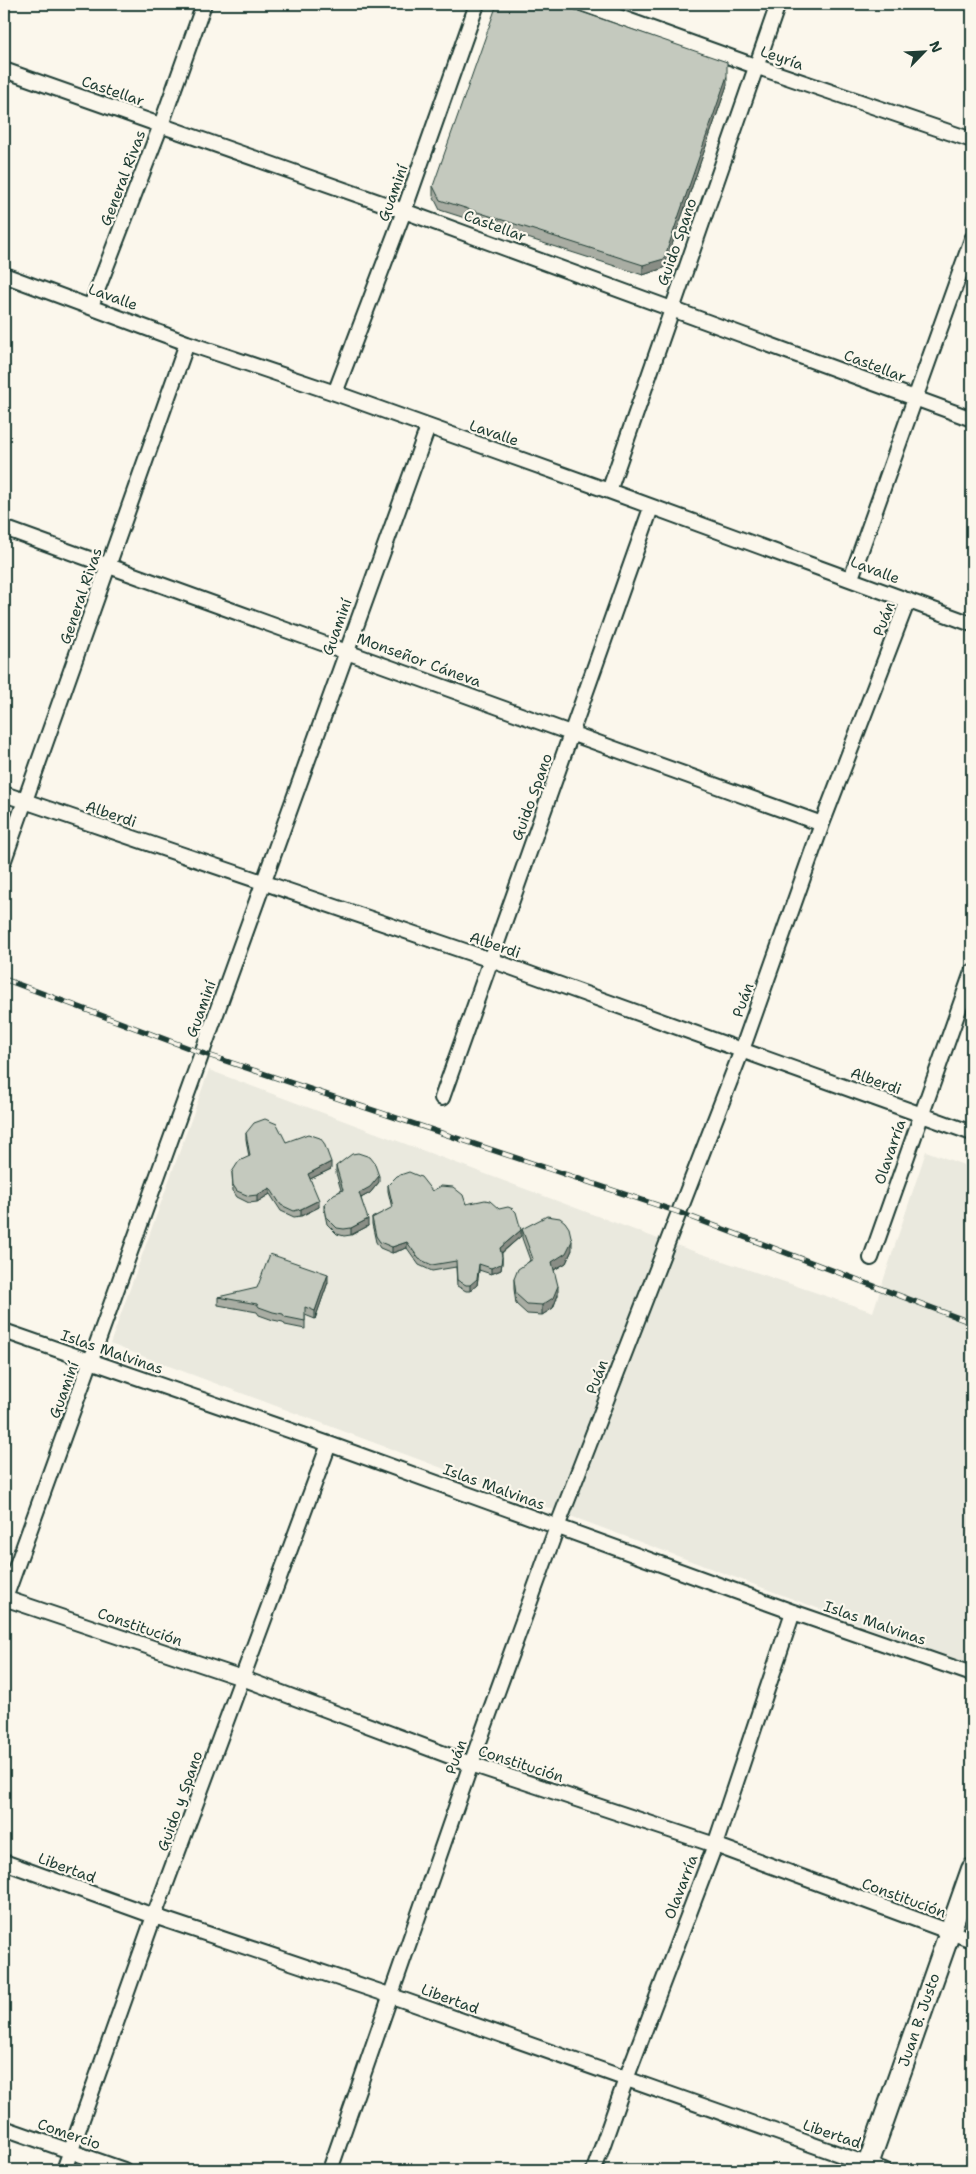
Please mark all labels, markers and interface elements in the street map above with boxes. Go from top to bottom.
north arrow [898,28,948,78]
text: N [925,38,946,55]
street label: Leyría [758,41,807,75]
street label: Castellar [79,71,147,111]
street label: General Rivas [96,127,150,229]
street label: Guaminí [373,161,413,224]
street label: Guido Spano [653,196,701,288]
street label: Castellar [461,205,529,247]
street label: Lavalle [86,279,140,315]
street label: Castellar [841,345,909,387]
street label: Lavalle [467,415,521,451]
street label: General Rivas [55,545,107,647]
street label: Lavalle [848,551,902,589]
street label: Guaminí [317,595,357,658]
street label: Puán [868,599,900,639]
street label: Monseñor Cáneva [354,628,485,692]
street label: Guido Spano [507,751,557,843]
street label: Alberdi [83,796,139,832]
street label: Alberdi [467,927,523,963]
street label: Guaminí [181,977,221,1040]
street label: Puán [728,980,758,1020]
street label: Alberdi [848,1063,904,1099]
street label: Olavarría [870,1116,911,1187]
street label: Islas Malvinas [58,1325,166,1379]
street label: Puán [581,1357,613,1397]
street label: Guaminí [44,1358,84,1421]
street label: Islas Malvinas [440,1459,548,1515]
street label: Islas Malvinas [821,1596,929,1650]
street label: Constitución [95,1603,185,1651]
street label: Puán [441,1737,471,1777]
street label: Constitución [476,1741,566,1787]
street label: Guido y Spano [153,1748,207,1854]
street label: Libertad [35,1848,99,1888]
street label: Olavarría [660,1851,703,1922]
street label: Constitución [859,1873,949,1923]
street label: Juan B. Justo [894,1971,944,2069]
street label: Libertad [418,1979,482,2019]
street label: Comercio [35,2114,103,2154]
street label: Libertad [800,2115,864,2153]

